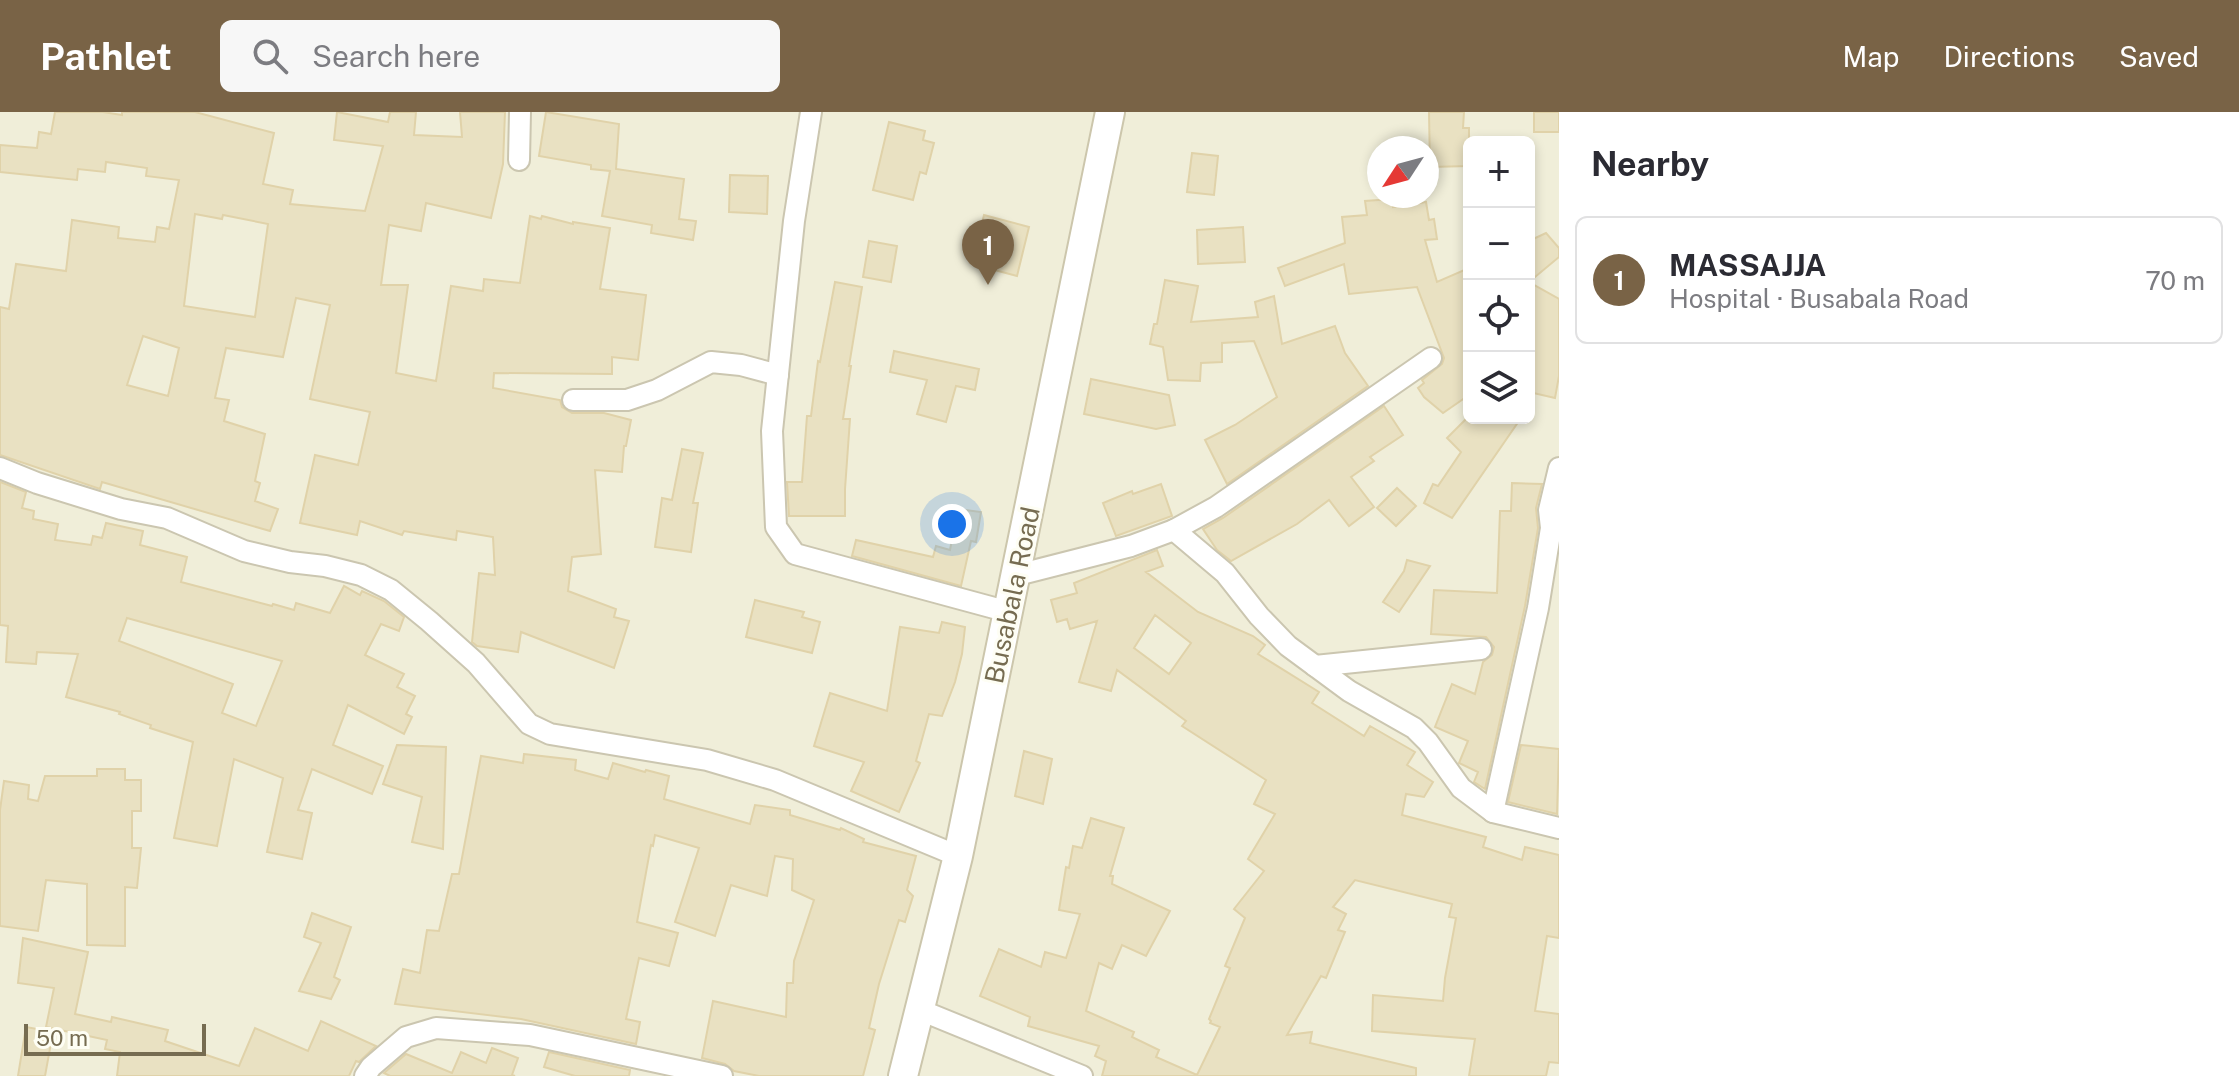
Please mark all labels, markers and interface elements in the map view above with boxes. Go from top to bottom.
search box [220,20,780,92]
text: Pathlet [40,34,172,79]
icon: search [248,34,292,78]
text: Search here [312,38,480,74]
text: Map [1843,40,1899,73]
text: Directions [1943,40,2075,73]
text: Saved [2119,40,2199,73]
north arrow [1367,136,1439,208]
map controls [1463,136,1535,424]
button: + [1463,136,1535,208]
text: Nearby [1591,144,1709,184]
button: − [1463,208,1535,280]
pin: 1 [962,219,1014,285]
text: MASSAJJA [1669,247,1826,283]
text: 1 [1613,265,1625,296]
text: 70 m [2145,265,2205,296]
button: locate [1463,280,1535,352]
text: Hospital · Busabala Road [1669,283,1969,314]
button: layers [1463,352,1535,424]
your location [932,504,972,544]
street label: Busabala Road [978,504,1046,686]
scale bar [24,1020,206,1056]
text: 50 m [36,1025,88,1051]

